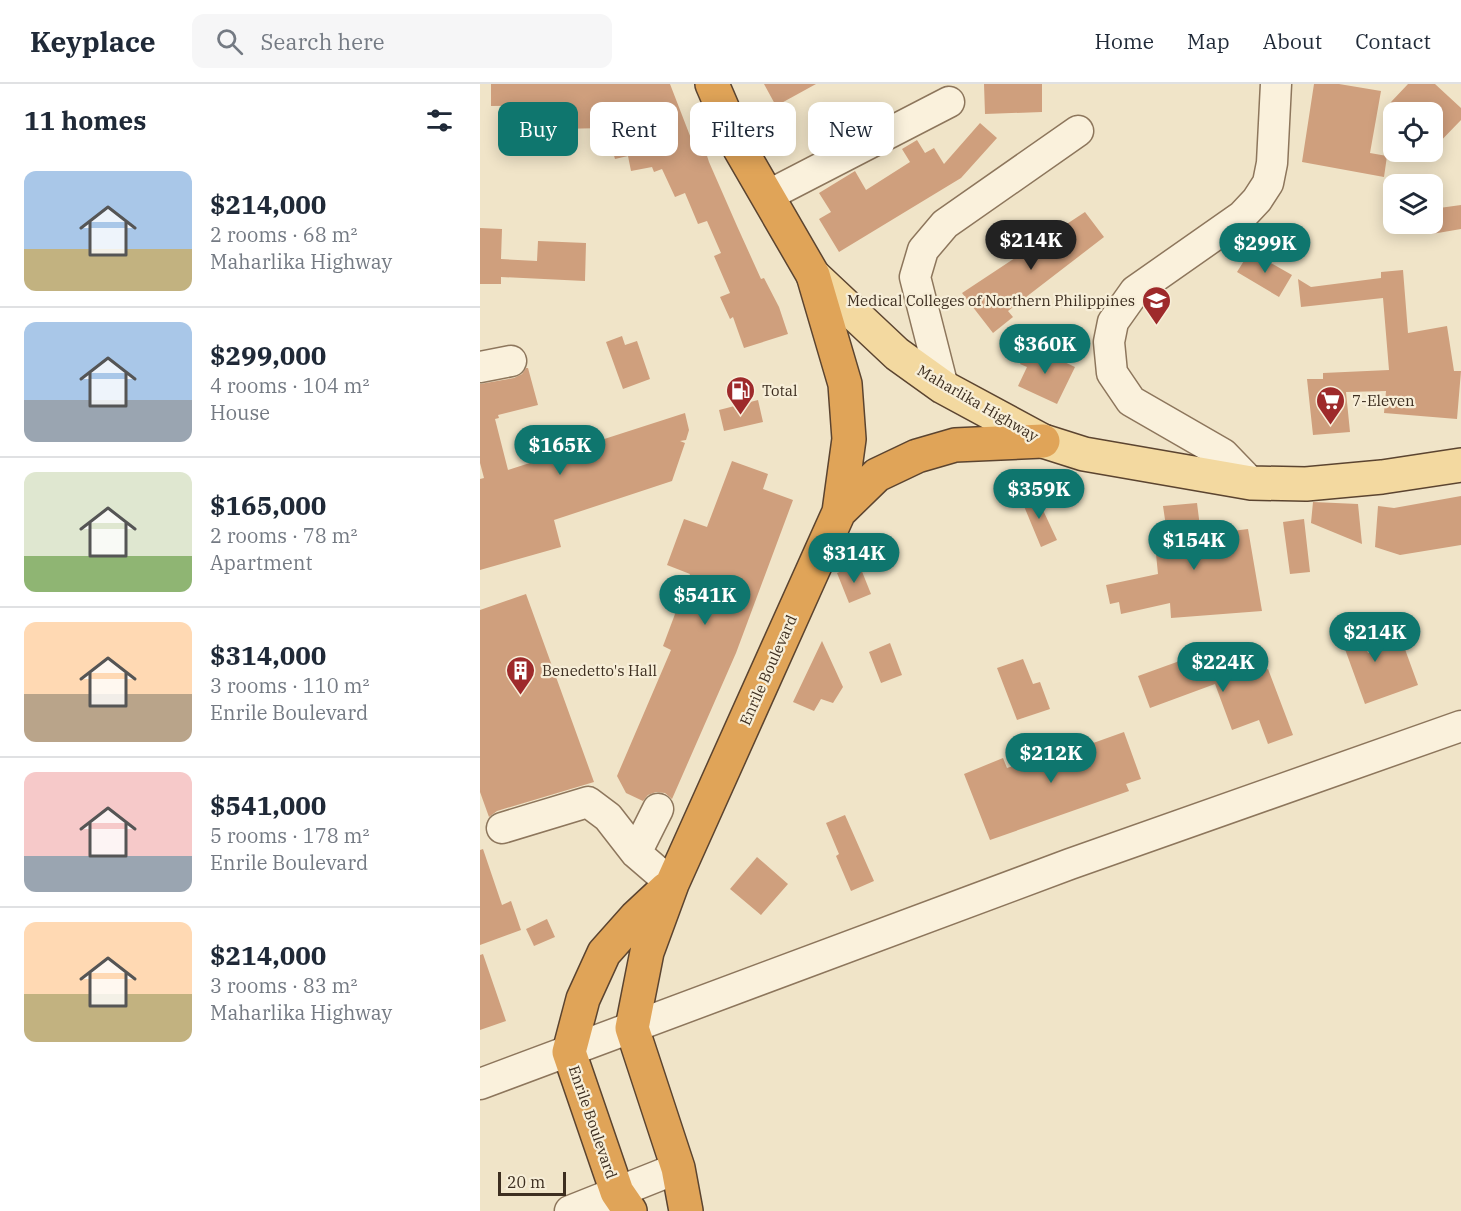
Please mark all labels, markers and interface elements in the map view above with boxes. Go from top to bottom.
search box [192,14,612,68]
text: Keyplace [30,23,156,60]
icon: search [213,25,246,58]
text: Search here [261,27,385,56]
text: Home [1094,27,1154,55]
text: Map [1187,27,1230,55]
text: About [1263,27,1322,55]
text: Contact [1355,27,1431,55]
chip: Buy [498,102,578,156]
chip: Rent [590,102,678,156]
chip: Filters [690,102,796,156]
chip: New [808,102,894,156]
map controls [1383,102,1443,234]
button: locate [1383,102,1443,162]
text: 11 homes [24,103,146,137]
icon: filters [423,104,456,137]
button: layers [1383,174,1443,234]
text: $214,000 [210,187,326,221]
icon: home [72,195,144,267]
pin: $214K [989,220,1073,271]
text: 2 rooms · 68 m² [210,221,357,248]
pin: $299K [1223,223,1307,274]
text: $214K [999,226,1063,253]
text: $299K [1233,229,1297,256]
text: Maharlika Highway [210,248,392,275]
school or university icon: Medical Colleges of Northern Philippines [1140,284,1172,326]
place label: Medical Colleges of Northern Philippines [847,291,1135,310]
pin: $360K [1003,324,1087,375]
text: $360K [1013,330,1077,357]
text: $299,000 [210,338,326,372]
icon: home [72,346,144,418]
street label: Maharlika Highway [914,361,1042,445]
text: 4 rooms · 104 m² [210,372,369,399]
fuel station icon: Total [725,374,757,416]
place label: Total [762,381,798,400]
supermarket icon: 7-Eleven [1315,384,1347,426]
place label: 7-Eleven [1352,391,1415,410]
text: House [210,399,270,426]
pin: $165K [518,425,602,476]
text: $165K [528,431,592,458]
pin: $359K [997,469,1081,520]
text: $359K [1007,475,1071,502]
text: $165,000 [210,488,326,522]
icon: home [72,496,144,568]
pin: $154K [1152,520,1236,571]
text: 2 rooms · 78 m² [210,522,357,549]
text: $154K [1162,526,1226,553]
pin: $314K [812,533,896,584]
text: $314K [822,539,886,566]
text: Apartment [210,549,313,576]
pin: $541K [663,575,747,626]
text: $541K [673,581,737,608]
street label: Enrile Boulevard [735,612,801,728]
pin: $214K [1333,612,1417,663]
text: $214K [1343,618,1407,645]
text: $314,000 [210,638,326,672]
pin: $224K [1181,642,1265,693]
icon: home [72,646,144,718]
text: $224K [1191,648,1255,675]
building icon: Benedetto's Hall [505,654,537,696]
place label: Benedetto's Hall [542,661,657,680]
text: 3 rooms · 110 m² [210,672,369,699]
text: Enrile Boulevard [210,699,368,726]
pin: $212K [1009,733,1093,784]
text: $212K [1019,739,1083,766]
text: $541,000 [210,788,326,822]
icon: home [72,796,144,868]
text: 5 rooms · 178 m² [210,822,369,849]
text: Enrile Boulevard [210,849,368,876]
text: $214,000 [210,938,326,972]
icon: home [72,946,144,1018]
text: 3 rooms · 83 m² [210,972,357,999]
text: Maharlika Highway [210,999,392,1026]
street label: Enrile Boulevard [565,1063,621,1181]
scale bar [498,1169,566,1196]
text: 20 m [507,1172,545,1192]

